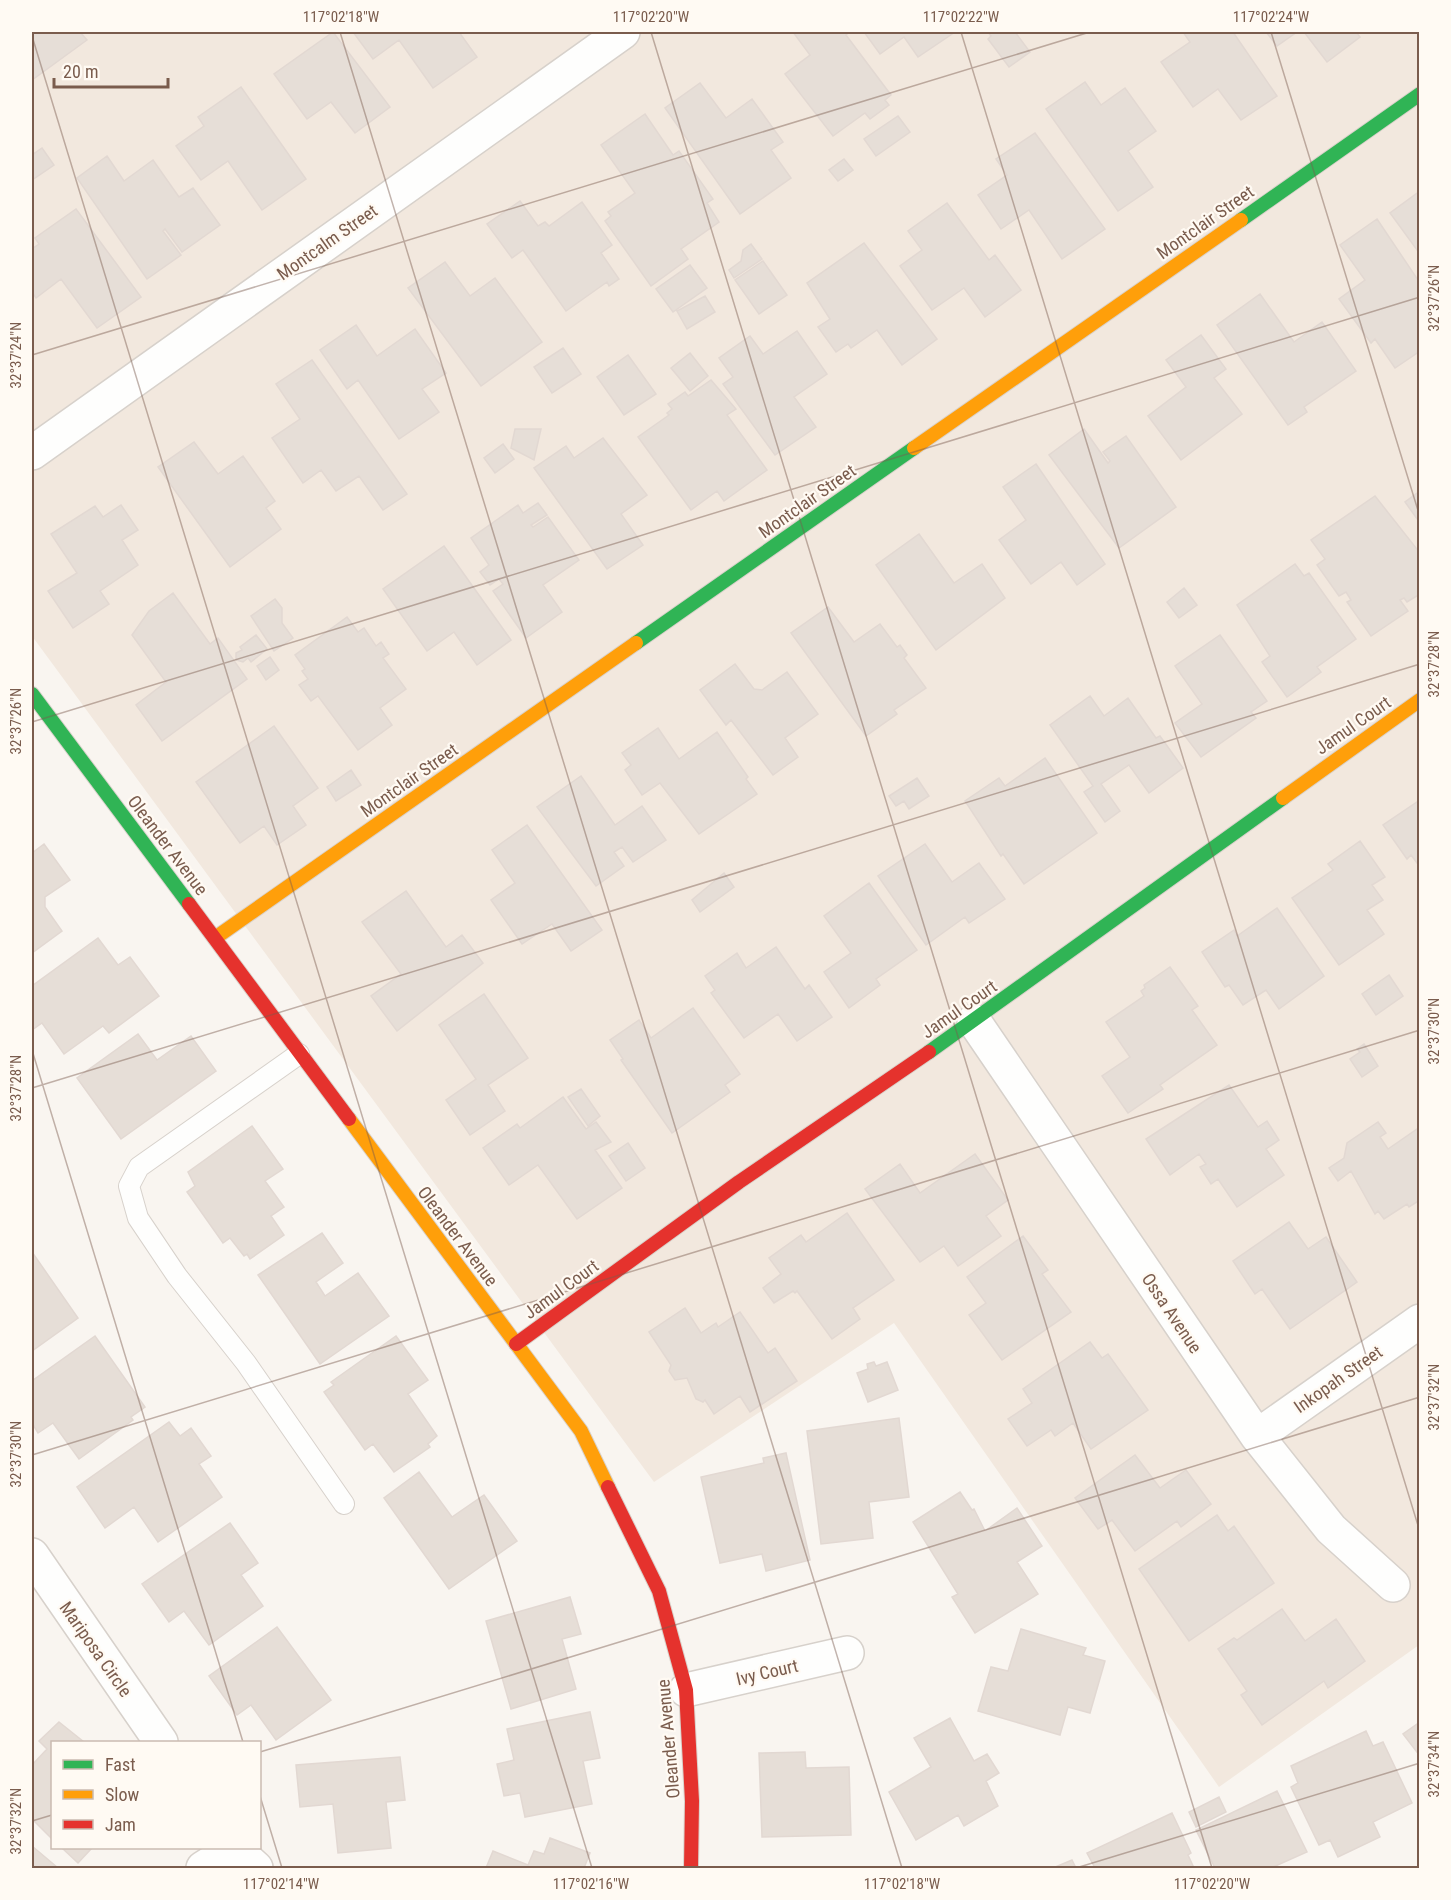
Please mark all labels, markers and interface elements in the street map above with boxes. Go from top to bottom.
text: 117°02'18"W [303,8,380,26]
text: 117°02'20"W [613,8,690,26]
text: 117°02'22"W [923,8,1000,26]
text: 117°02'24"W [1233,8,1310,26]
scale bar [54,51,168,89]
text: 20 m [63,61,98,82]
street label: Montclair Street [1152,181,1258,263]
street label: Montcalm Street [273,200,381,284]
text: 32°37'26"N [1425,265,1443,331]
text: 32°37'24"N [7,322,25,388]
street label: Montclair Street [754,460,860,542]
text: 32°37'28"N [1425,631,1443,697]
text: 32°37'26"N [7,688,25,754]
street label: Jamul Court [1311,691,1395,759]
street label: Montclair Street [356,739,462,821]
street label: Oleander Avenue [124,791,212,899]
street label: Jamul Court [917,975,1001,1043]
text: 32°37'30"N [1425,998,1443,1064]
text: 32°37'28"N [7,1055,25,1121]
street label: Oleander Avenue [414,1182,502,1290]
street label: Jamul Court [520,1255,602,1323]
street label: Ossa Avenue [1138,1269,1206,1357]
street label: Inkopah Street [1290,1341,1386,1417]
text: 32°37'32"N [1425,1364,1443,1430]
text: 32°37'30"N [7,1421,25,1487]
street label: Mariposa Circle [55,1597,137,1701]
street label: Ivy Court [734,1655,800,1689]
street label: Oleander Avenue [652,1679,684,1799]
text: 32°37'34"N [1425,1731,1443,1797]
legend [51,1741,261,1849]
text: Fast [105,1754,136,1775]
text: Slow [105,1784,140,1805]
text: 32°37'32"N [7,1788,25,1854]
text: Jam [105,1814,136,1835]
text: 117°02'14"W [243,1875,320,1893]
text: 117°02'16"W [553,1875,630,1893]
text: 117°02'18"W [864,1875,941,1893]
text: 117°02'20"W [1174,1875,1251,1893]

